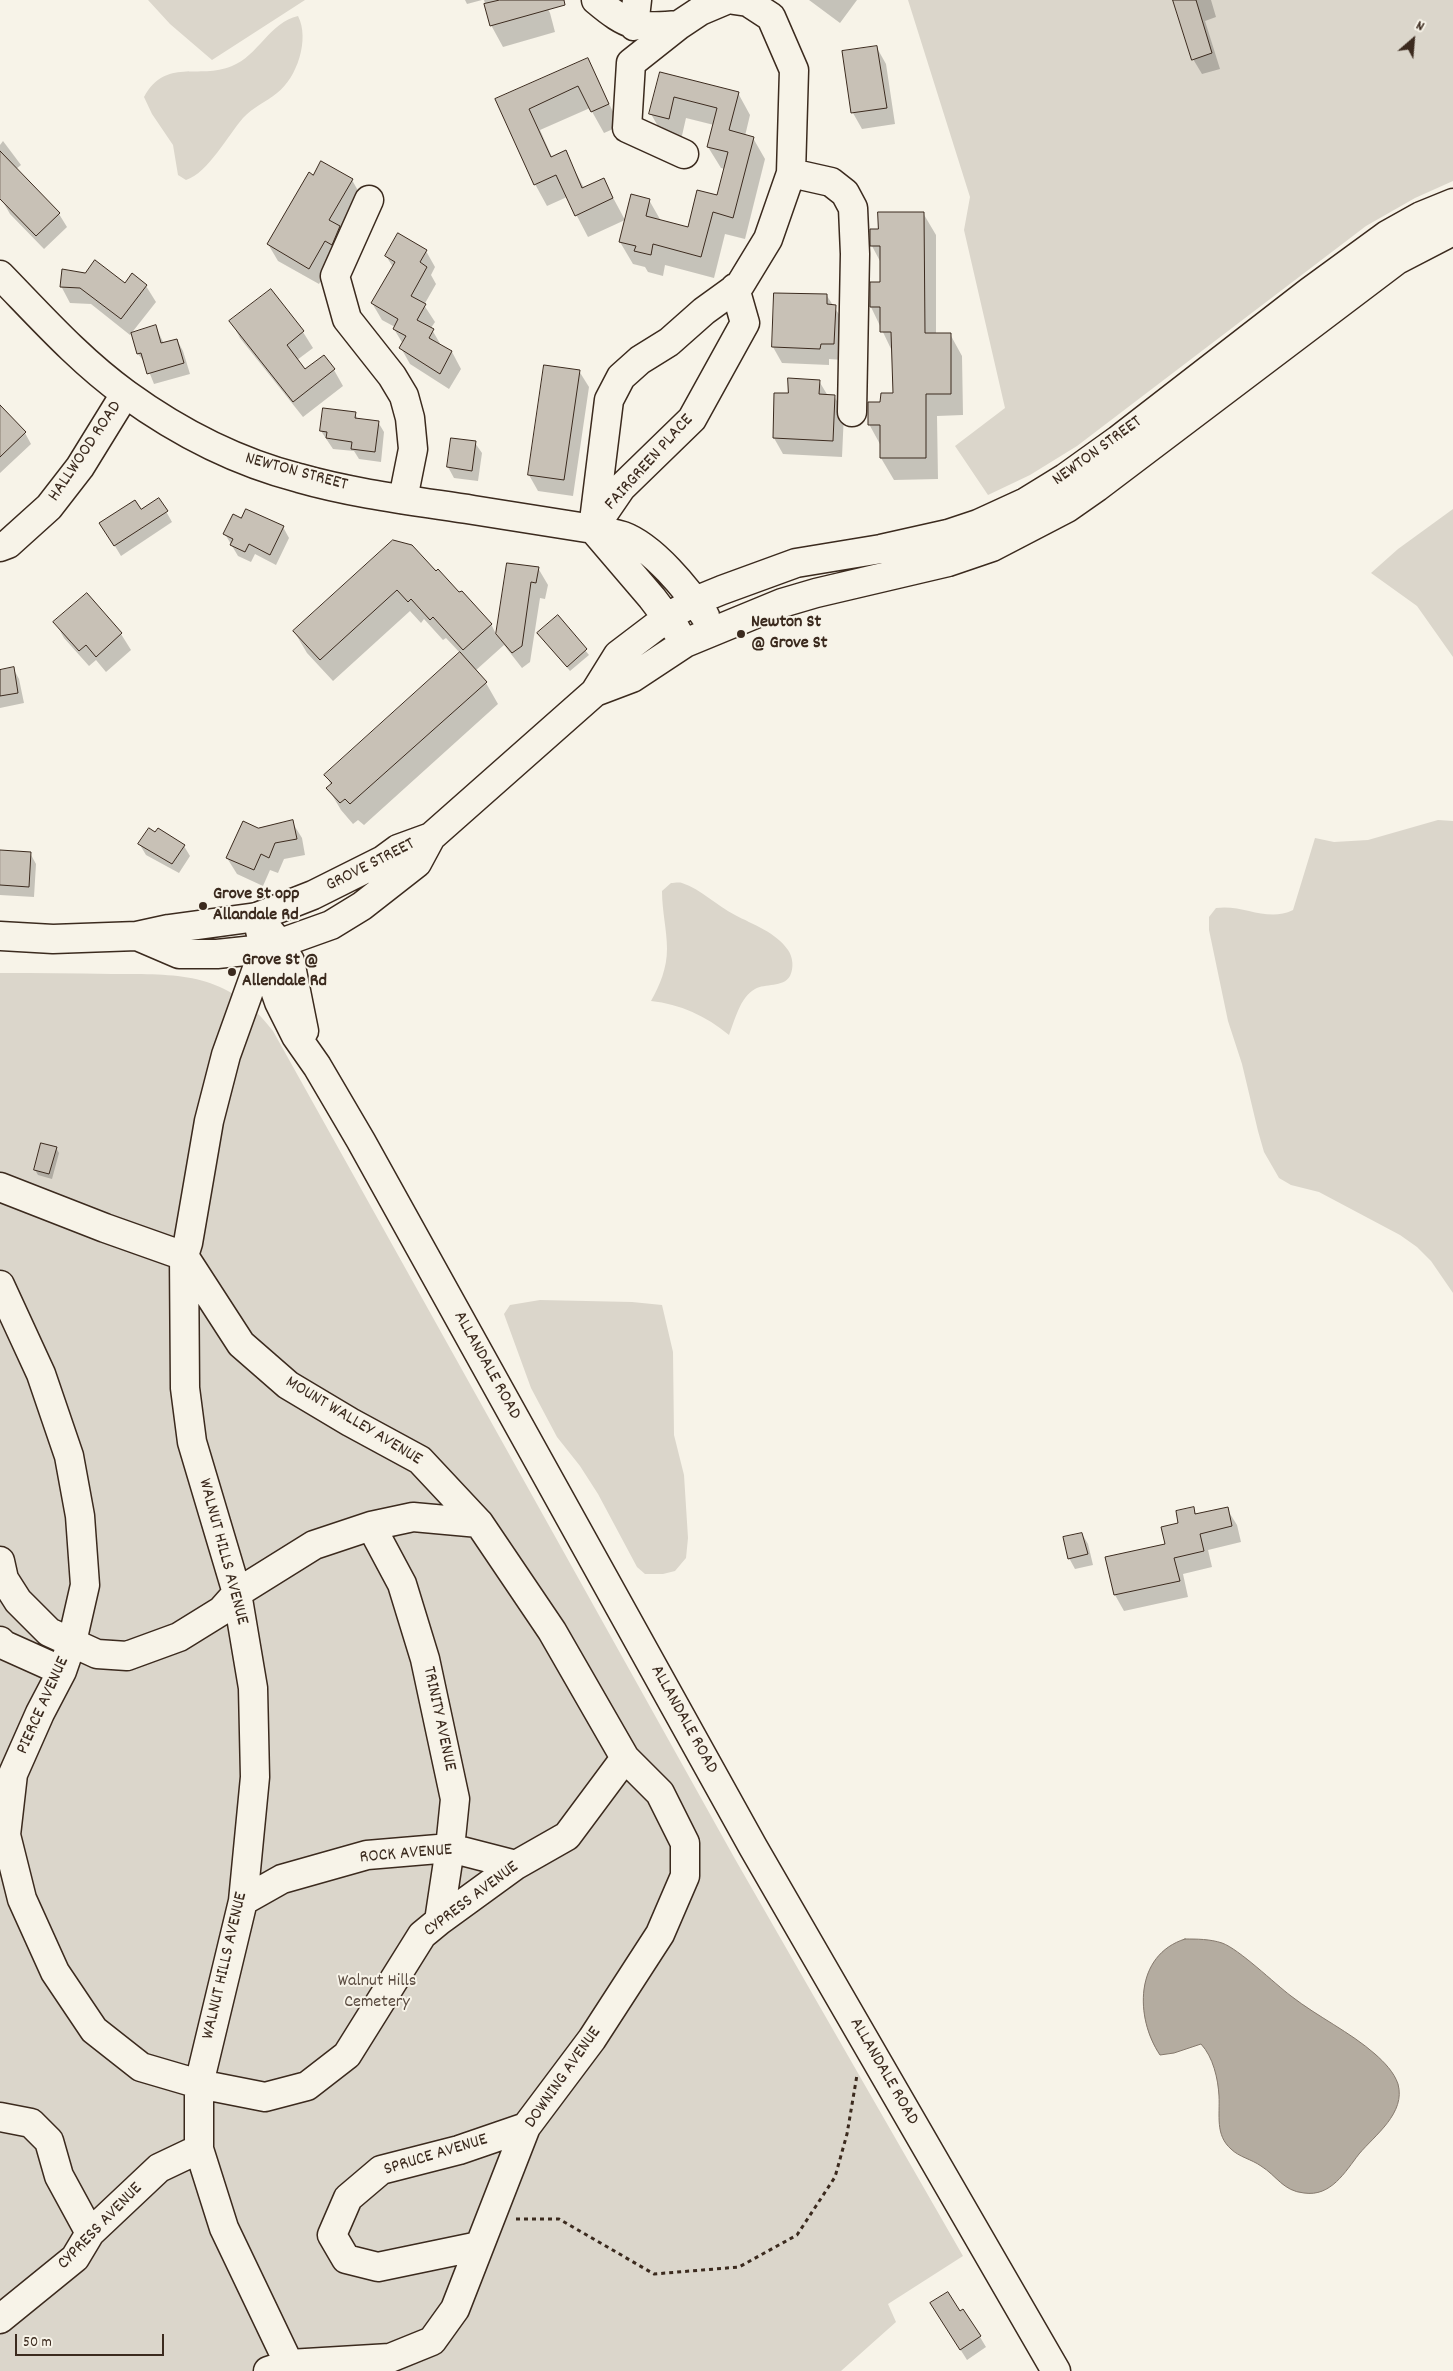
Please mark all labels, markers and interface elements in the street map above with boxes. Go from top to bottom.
north arrow [1388,15,1438,65]
text: N [1412,16,1427,37]
street label: HALLWOOD ROAD [45,398,127,506]
street label: FAIRGREEN PLACE [601,411,699,515]
street label: NEWTON STREET [1049,412,1147,492]
street label: NEWTON STREET [242,449,350,497]
place label: Newton St @ Grove St [751,613,827,656]
marker: Newton St @ Grove St [735,628,747,640]
street label: GROVE STREET [323,834,419,898]
place label: Grove St opp Allandale Rd [213,885,300,928]
marker: Grove St opp Allandale Rd [197,900,209,912]
place label: Grove St @ Allendale Rd [242,951,327,994]
marker: Grove St @ Allendale Rd [226,966,238,978]
street label: ALLANDALE ROAD [447,1308,525,1424]
street label: MOUNT WALLEY AVENUE [281,1373,425,1471]
street label: WALNUT HILLS AVENUE [192,1477,252,1627]
street label: PIERCE AVENUE [13,1654,75,1758]
street label: ALLANDALE ROAD [644,1662,722,1778]
street label: TRINITY AVENUE [416,1665,460,1773]
street label: ROCK AVENUE [359,1840,453,1870]
street label: CYPRESS AVENUE [420,1857,524,1943]
street label: WALNUT HILLS AVENUE [199,1890,253,2042]
park label: Walnut Hills Cemetery [338,1972,416,2015]
street label: ALLANDALE ROAD [844,2015,922,2129]
street label: DOWNING AVENUE [521,2023,607,2133]
street label: SPRUCE AVENUE [382,2130,490,2182]
street label: CYPRESS AVENUE [54,2179,148,2275]
scale bar [18,2324,166,2356]
text: 50 m [23,2332,52,2354]

